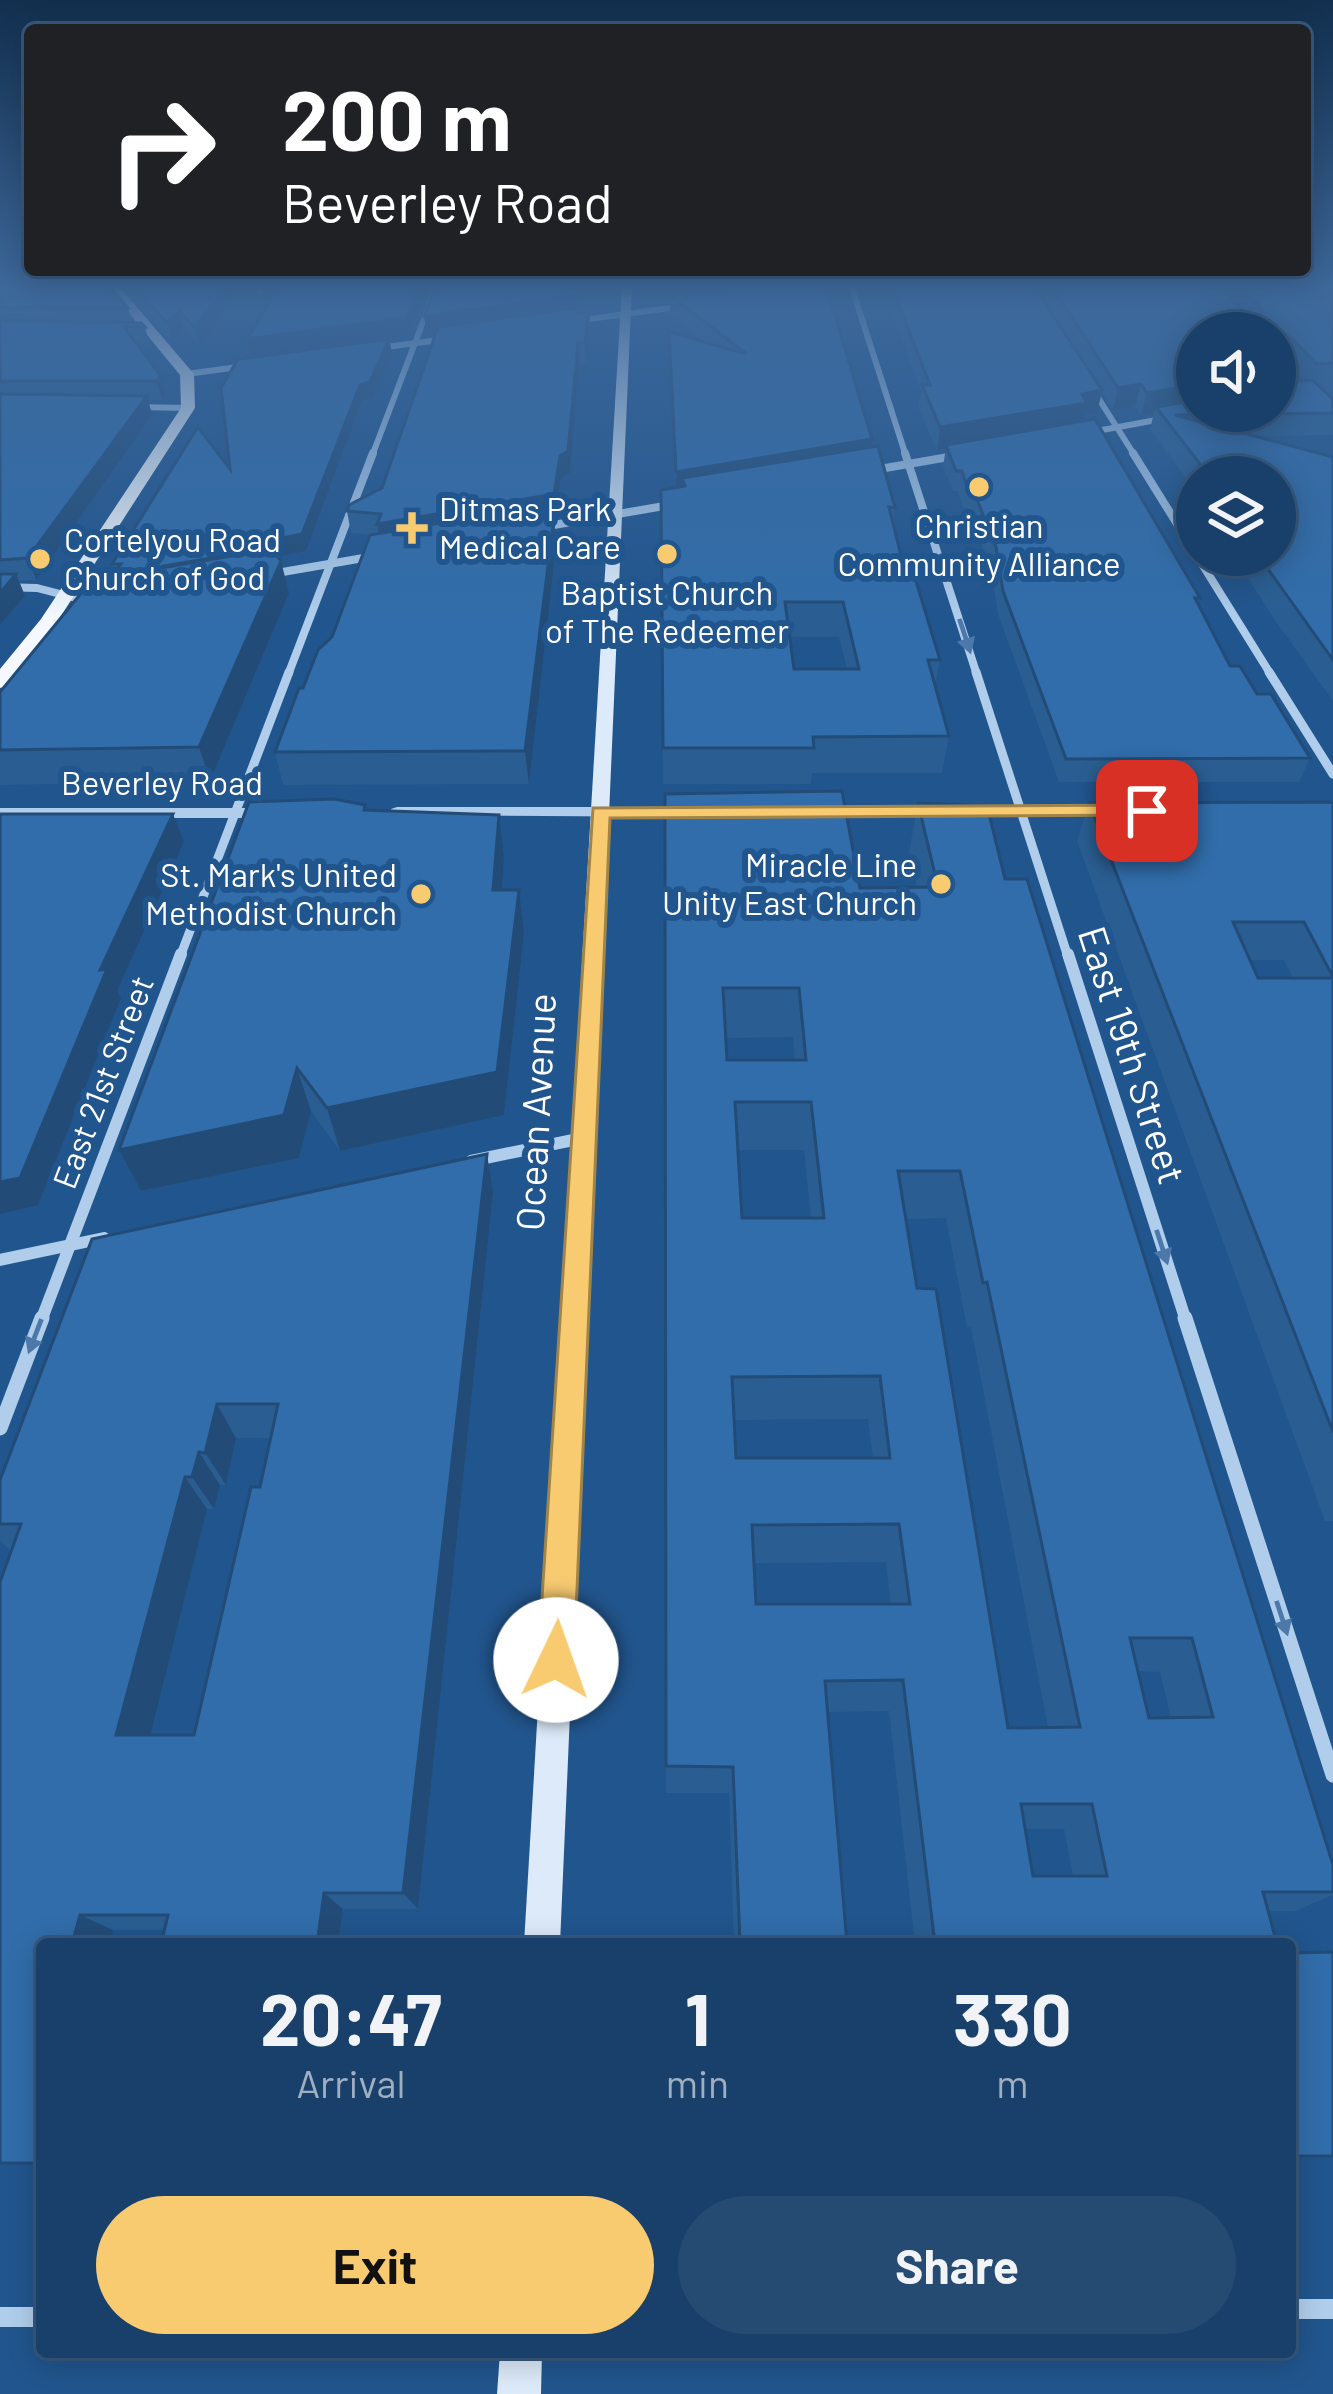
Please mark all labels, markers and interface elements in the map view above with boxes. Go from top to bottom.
text: 200 m [282,67,512,168]
icon: right [84,72,240,228]
text: Beverley Road [282,169,613,234]
map controls [1176,312,1296,576]
button: sound [1176,312,1296,432]
button: layers [1176,456,1296,576]
marker: Christian Community Alliance [966,474,992,500]
place label: Ditmas Park Medical Care [439,488,621,566]
place label: Christian Community Alliance [838,505,1120,583]
marker: Ditmas Park Medical Care [396,512,428,544]
place label: Cortelyou Road Church of God [64,519,281,597]
marker: Baptist Church of The Redeemer [654,541,680,567]
marker: Cortelyou Road Church of God [27,546,53,572]
place label: Baptist Church of The Redeemer [545,572,789,650]
one-way arrow [956,618,975,655]
pin [1096,760,1198,862]
street label: Beverley Road [61,762,263,802]
icon: arrive [1114,778,1180,844]
place label: Miracle Line Unity East Church [662,844,917,922]
place label: St. Mark's United Methodist Church [145,854,397,932]
marker: Miracle Line Unity East Church [928,871,954,897]
marker: St. Mark's United Methodist Church [408,881,434,907]
street label: East 19th Street [1070,920,1197,1189]
street label: East 21st Street [43,970,161,1194]
street label: Ocean Avenue [505,992,564,1232]
one-way arrow [1154,1229,1173,1266]
one-way arrow [24,1319,43,1355]
position arrow [493,1597,619,1723]
one-way arrow [1274,1600,1293,1637]
text: 20:47 [260,1974,442,2060]
text: 1 [685,1974,710,2060]
text: 330 [953,1974,1072,2060]
text: Arrival [296,2059,405,2106]
text: min [666,2059,729,2106]
text: m [996,2059,1029,2106]
button: Exit [96,2196,654,2334]
button: Share [678,2196,1236,2334]

